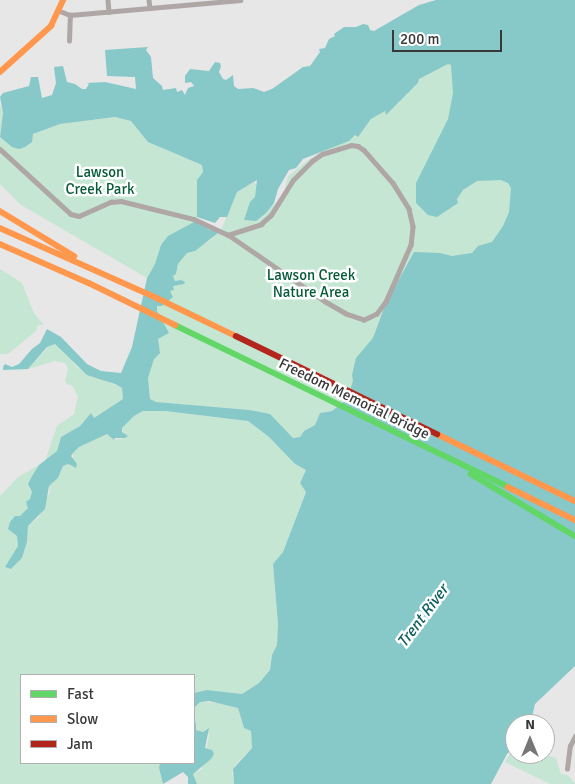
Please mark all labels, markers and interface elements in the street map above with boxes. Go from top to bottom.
scale bar [395,20,505,52]
text: 200 m [400,30,440,48]
park label: Lawson Creek Park [66,163,134,198]
park label: Lawson Creek Nature Area [267,266,355,301]
street label: Freedom Memorial Bridge [276,355,432,443]
water label: Trent River [393,581,453,651]
legend [20,674,195,764]
text: Fast [67,685,94,703]
text: Slow [67,710,98,728]
north arrow [505,714,555,764]
text: N [525,716,535,733]
text: Jam [67,735,93,753]

